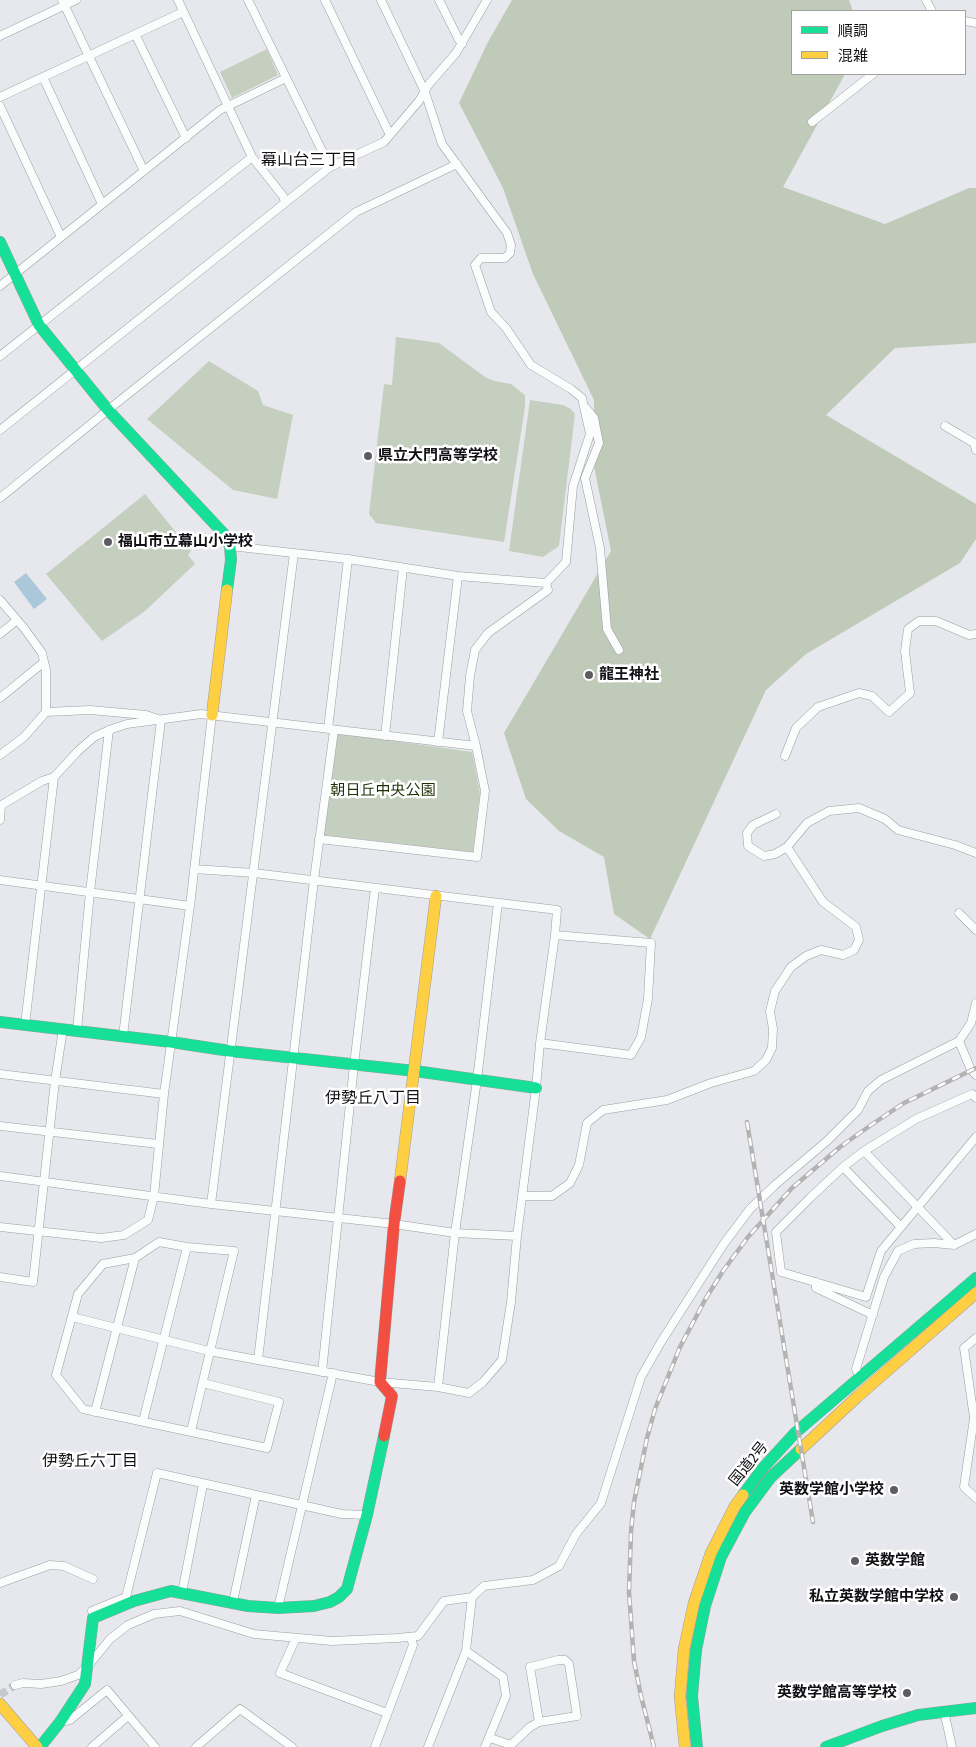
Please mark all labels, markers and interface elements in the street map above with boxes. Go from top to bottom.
legend [791,10,966,75]
text: 順調 [838,22,868,40]
text: 混雑 [838,47,868,65]
district label: 幕山台三丁目 [261,151,357,171]
place label: 県立大門高等学校 [378,447,498,465]
marker: 県立大門高等学校 [362,450,374,462]
place label: 福山市立幕山小学校 [118,533,253,551]
marker: 福山市立幕山小学校 [102,536,114,548]
place label: 龍王神社 [599,666,659,684]
marker: 龍王神社 [583,669,595,681]
park label: 朝日丘中央公園 [331,782,435,800]
district label: 伊勢丘八丁目 [325,1089,421,1109]
street label: 国道2号 [726,1438,772,1490]
district label: 伊勢丘六丁目 [42,1452,138,1472]
place label: 英数学館小学校 [779,1481,884,1499]
marker: 英数学館小学校 [888,1484,900,1496]
place label: 英数学館 [865,1552,925,1570]
marker: 英数学館 [849,1555,861,1567]
place label: 私立英数学館中学校 [809,1588,944,1606]
marker: 私立英数学館中学校 [948,1591,960,1603]
place label: 英数学館高等学校 [777,1684,897,1702]
marker: 英数学館高等学校 [901,1687,913,1699]

